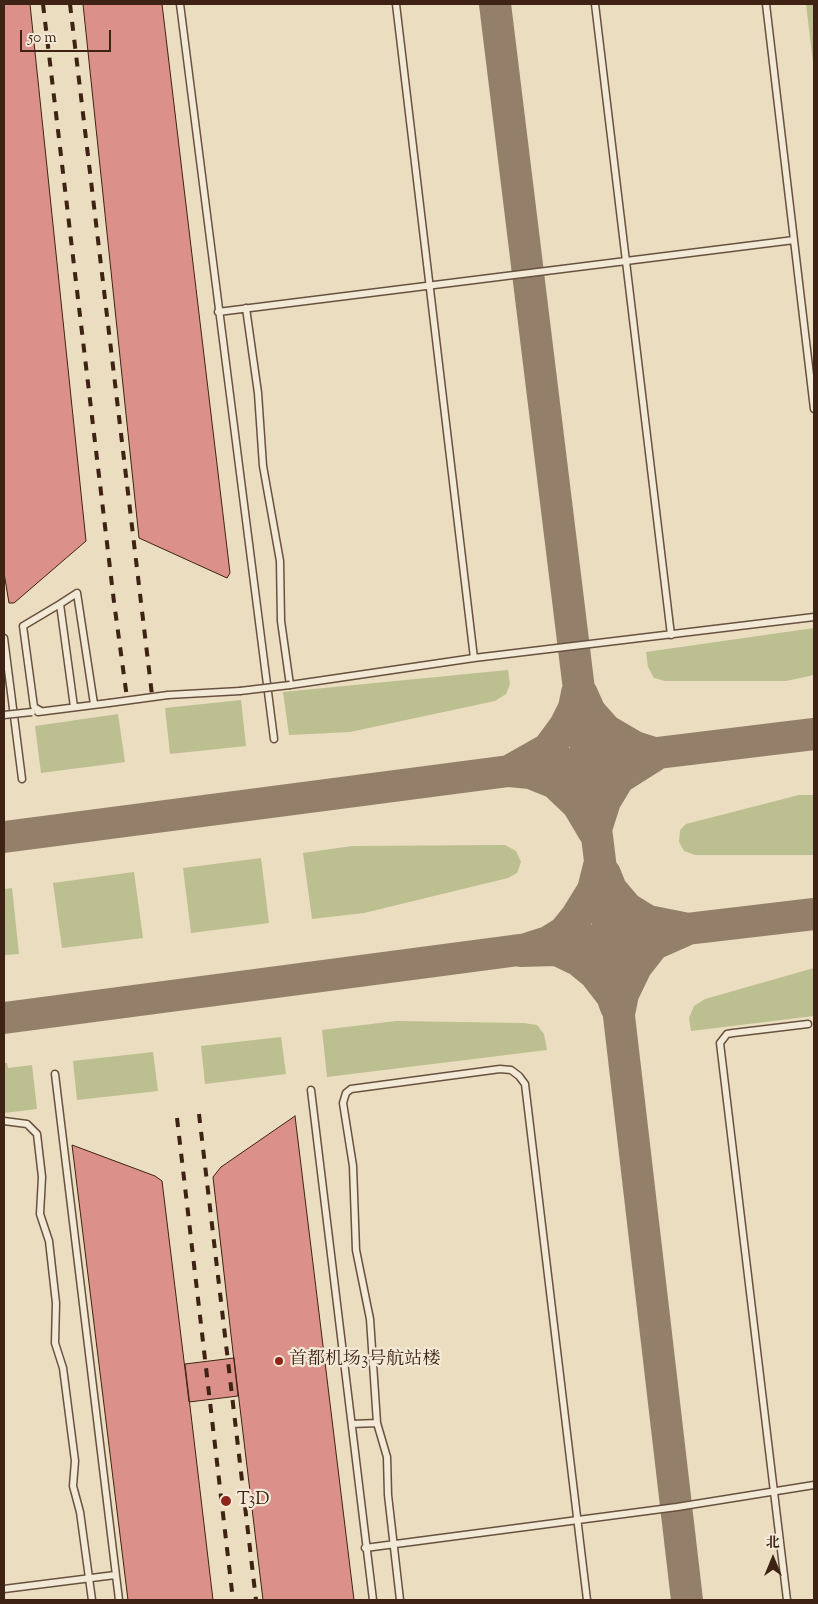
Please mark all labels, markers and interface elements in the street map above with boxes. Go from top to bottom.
scale bar [22,20,114,52]
text: 50 m [28,28,57,49]
place label: 首都机场3号航站楼 [289,1350,440,1372]
marker: 首都机场3号航站楼 [273,1355,285,1367]
place label: T3D [237,1490,270,1512]
marker: T3D [219,1494,233,1508]
north arrow [748,1534,798,1584]
text: 北 [766,1534,780,1554]

